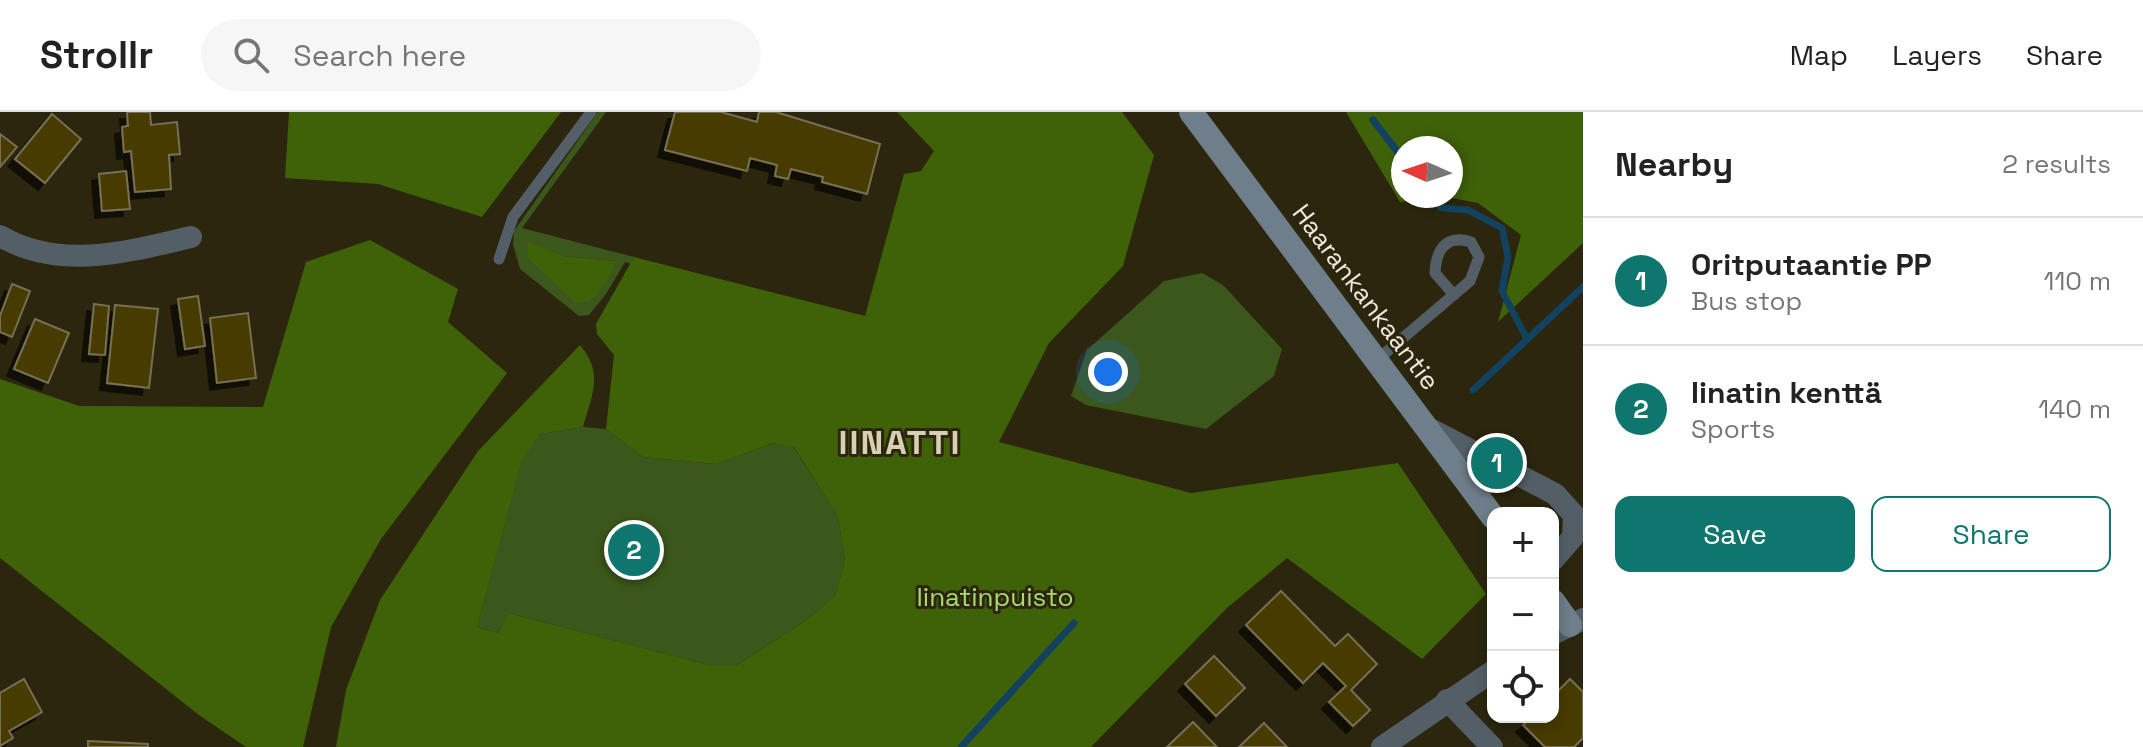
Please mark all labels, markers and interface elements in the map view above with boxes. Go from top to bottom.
search box [201,19,761,91]
text: Strollr [40,31,153,79]
icon: search [229,33,273,77]
text: Search here [293,36,466,75]
text: Map [1790,37,1848,73]
text: Layers [1892,37,1982,73]
text: Share [2026,37,2103,73]
north arrow [1391,136,1463,208]
text: Nearby [1615,143,1733,186]
text: 2 results [2002,147,2111,181]
street label: Haarankankaantie [1285,197,1447,397]
text: Oritputaantie PP [1691,245,1932,284]
text: 1 [1635,264,1647,298]
text: 110 m [2044,264,2111,298]
text: Bus stop [1691,284,1802,318]
your location [1088,352,1128,392]
text: Iinatin kenttä [1691,373,1882,412]
text: 2 [1633,392,1649,426]
text: 140 m [2038,392,2111,426]
text: Sports [1691,412,1775,446]
district label: IINATTI [838,421,962,464]
pin: 1 [1471,433,1523,493]
button: Save [1615,496,1855,572]
button: Share [1871,496,2111,572]
map controls [1487,507,1559,723]
button: + [1487,507,1559,579]
pin: 2 [608,520,660,580]
button: − [1487,579,1559,651]
park label: Iinatinpuisto [916,580,1074,614]
button: locate [1487,651,1559,723]

